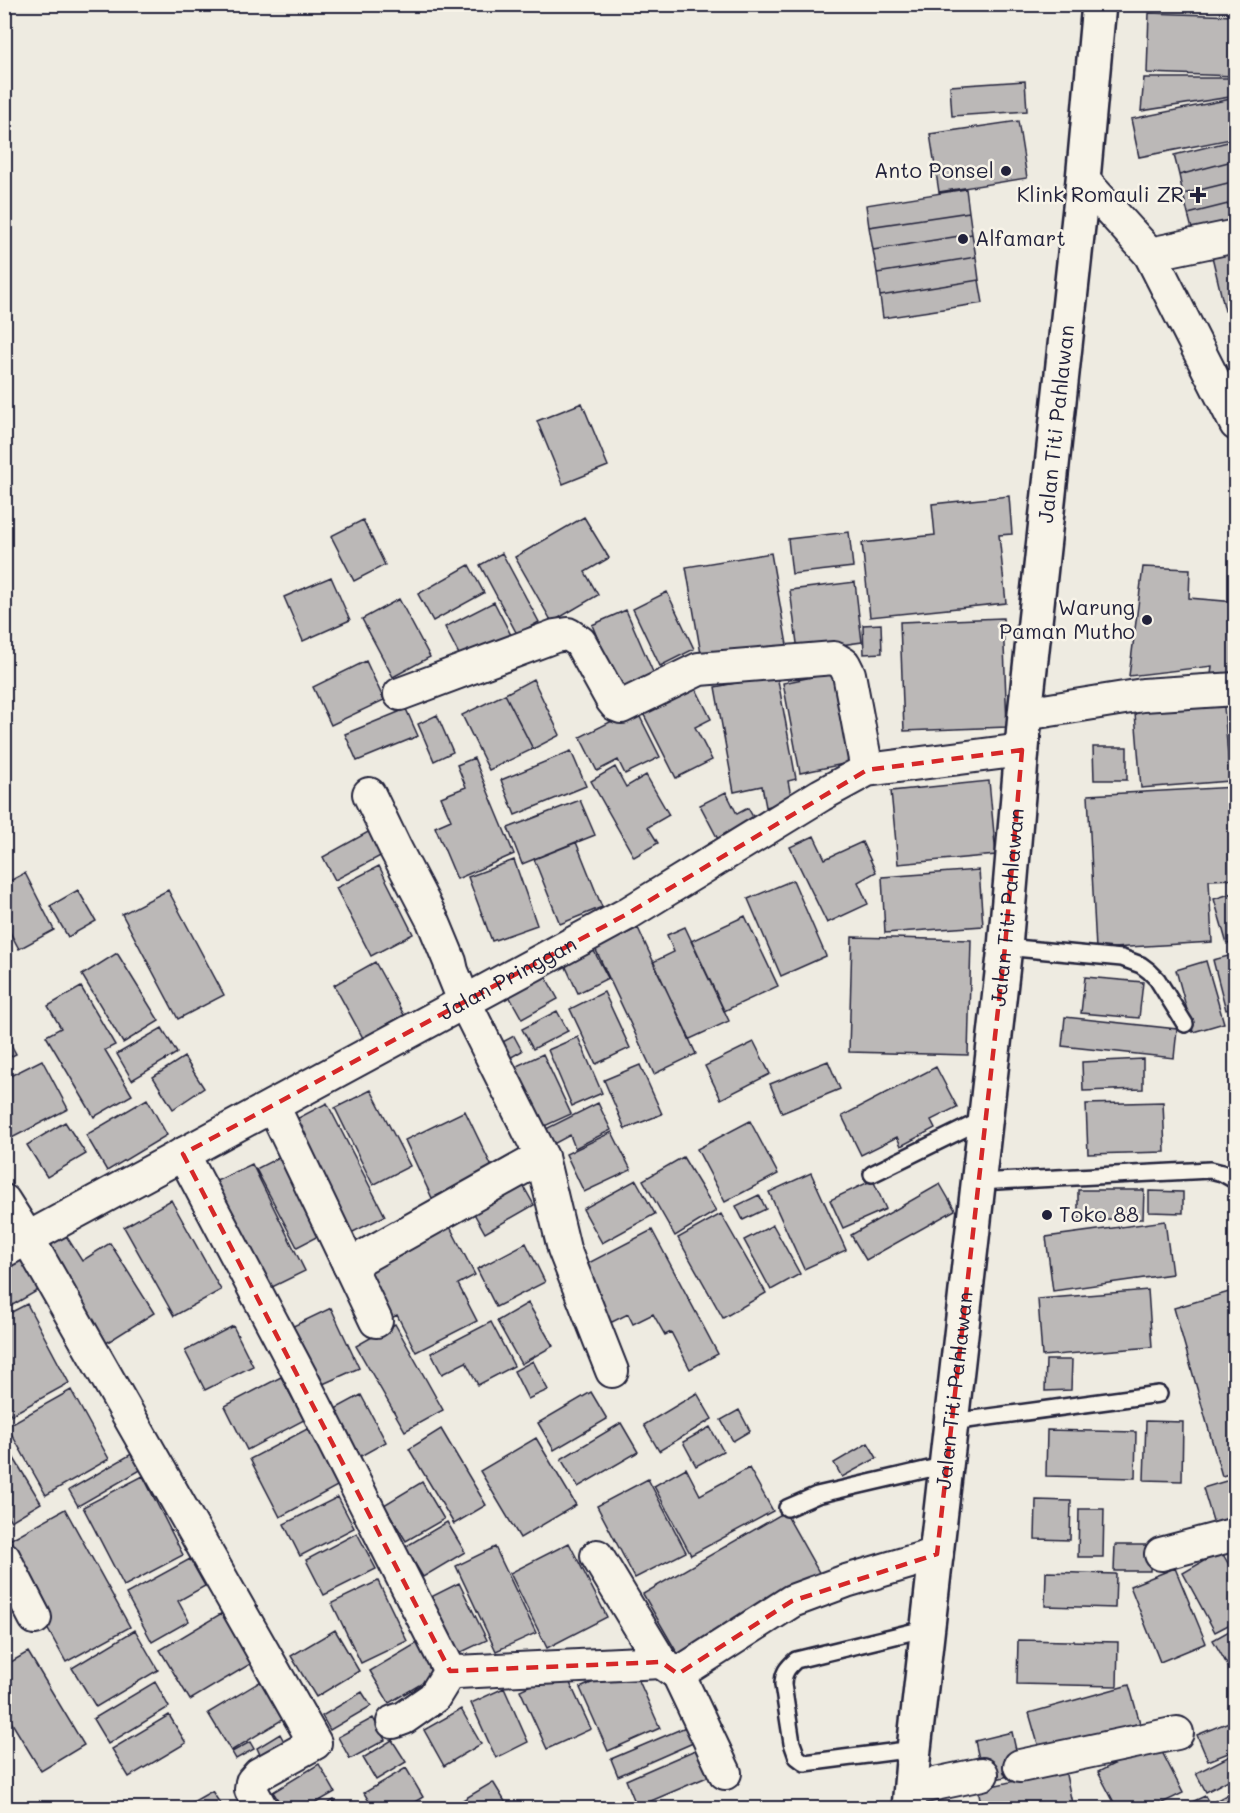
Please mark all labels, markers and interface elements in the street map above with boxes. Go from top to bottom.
place label: Anto Ponsel [874,156,994,183]
marker: Anto Ponsel [999,164,1013,178]
place label: Klink Romauli ZR [1017,180,1184,207]
marker: Klink Romauli ZR [1189,186,1207,204]
place label: Alfamart [975,224,1066,251]
marker: Alfamart [956,232,970,246]
street label: Jalan Titi Pahlawan [1031,323,1079,524]
place label: Warung Paman Mutho [999,593,1135,644]
marker: Warung Paman Mutho [1140,613,1154,627]
street label: Jalan Titi Pahlawan [983,807,1029,1008]
street label: Jalan Pringgan [434,929,581,1025]
place label: Toko 88 [1059,1200,1139,1227]
marker: Toko 88 [1040,1208,1054,1222]
street label: Jalan Titi Pahlawan [929,1290,978,1491]

